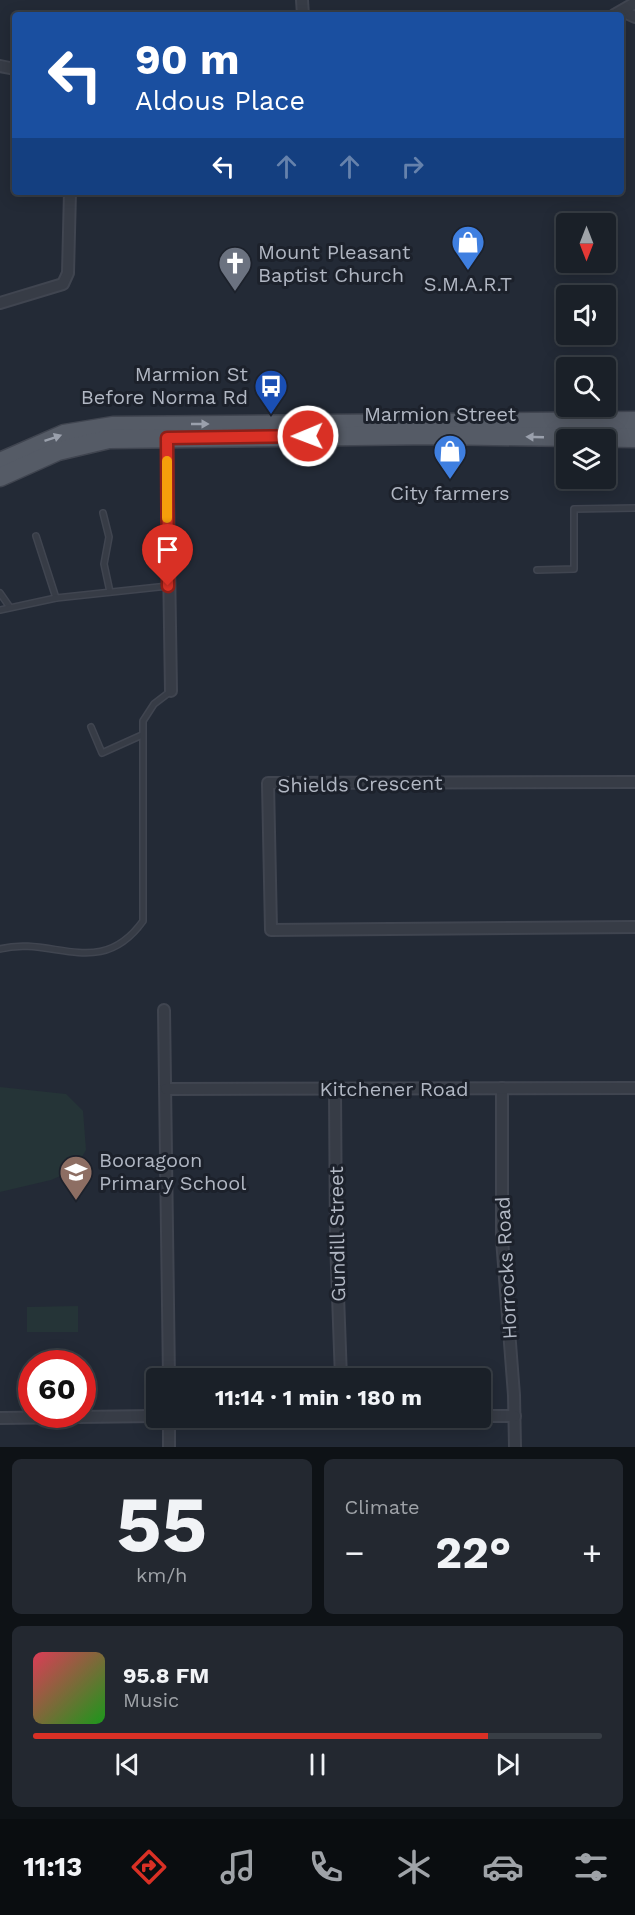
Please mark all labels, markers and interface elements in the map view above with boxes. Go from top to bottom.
text: 90 m [135,35,239,84]
icon: left [36,36,114,114]
text: Aldous Place [135,85,305,117]
icon: left [207,150,240,183]
icon: ahead [270,150,303,183]
icon: ahead [333,150,366,183]
icon: right [396,150,429,183]
north arrow [556,213,616,273]
map controls [556,213,616,489]
shop icon: S.M.A.R.T [450,224,486,271]
place label: Mount Pleasant Baptist Church [258,240,411,287]
church icon: Mount Pleasant Baptist Church [217,245,253,292]
place label: S.M.A.R.T [424,272,512,296]
button: sound [556,285,616,345]
button: search [556,357,616,417]
place label: Marmion St Before Norma Rd [81,362,249,409]
bus stop icon: Marmion St Before Norma Rd [253,368,289,415]
street label: Marmion Street [364,402,517,426]
position arrow [276,404,340,468]
one-way arrow [191,419,210,429]
button: layers [556,429,616,489]
one-way arrow [525,432,544,441]
one-way arrow [44,433,62,442]
shop icon: City farmers [432,433,468,480]
place label: City farmers [390,481,510,505]
pin [142,524,193,586]
icon: arrive [151,533,184,566]
street label: Shields Crescent [277,771,443,797]
street label: Kitchener Road [319,1077,469,1101]
place label: Booragoon Primary School [99,1148,246,1195]
school or university icon: Booragoon Primary School [58,1154,94,1201]
street label: Gundill Street [324,1165,350,1302]
street label: Horrocks Road [490,1196,522,1340]
speed limit sign: 60 [18,1350,96,1428]
text: 11:14 · 1 min · 180 m [215,1385,422,1410]
text: 55 [116,1478,207,1570]
text: Climate [345,1495,420,1519]
text: 22° [435,1526,511,1579]
text: − [345,1533,364,1572]
text: + [582,1533,602,1572]
text: km/h [136,1563,188,1587]
text: 95.8 FM [123,1663,209,1688]
text: Music [123,1688,179,1712]
icon: previous [111,1748,144,1781]
icon: pause [301,1748,334,1781]
icon: next [491,1748,524,1781]
icon: directions [128,1846,170,1888]
icon: music [217,1846,259,1888]
icon: phone [305,1846,347,1888]
icon: climate [393,1846,435,1888]
icon: car [482,1846,524,1888]
icon: filters [570,1846,612,1888]
text: 11:13 [23,1851,82,1883]

